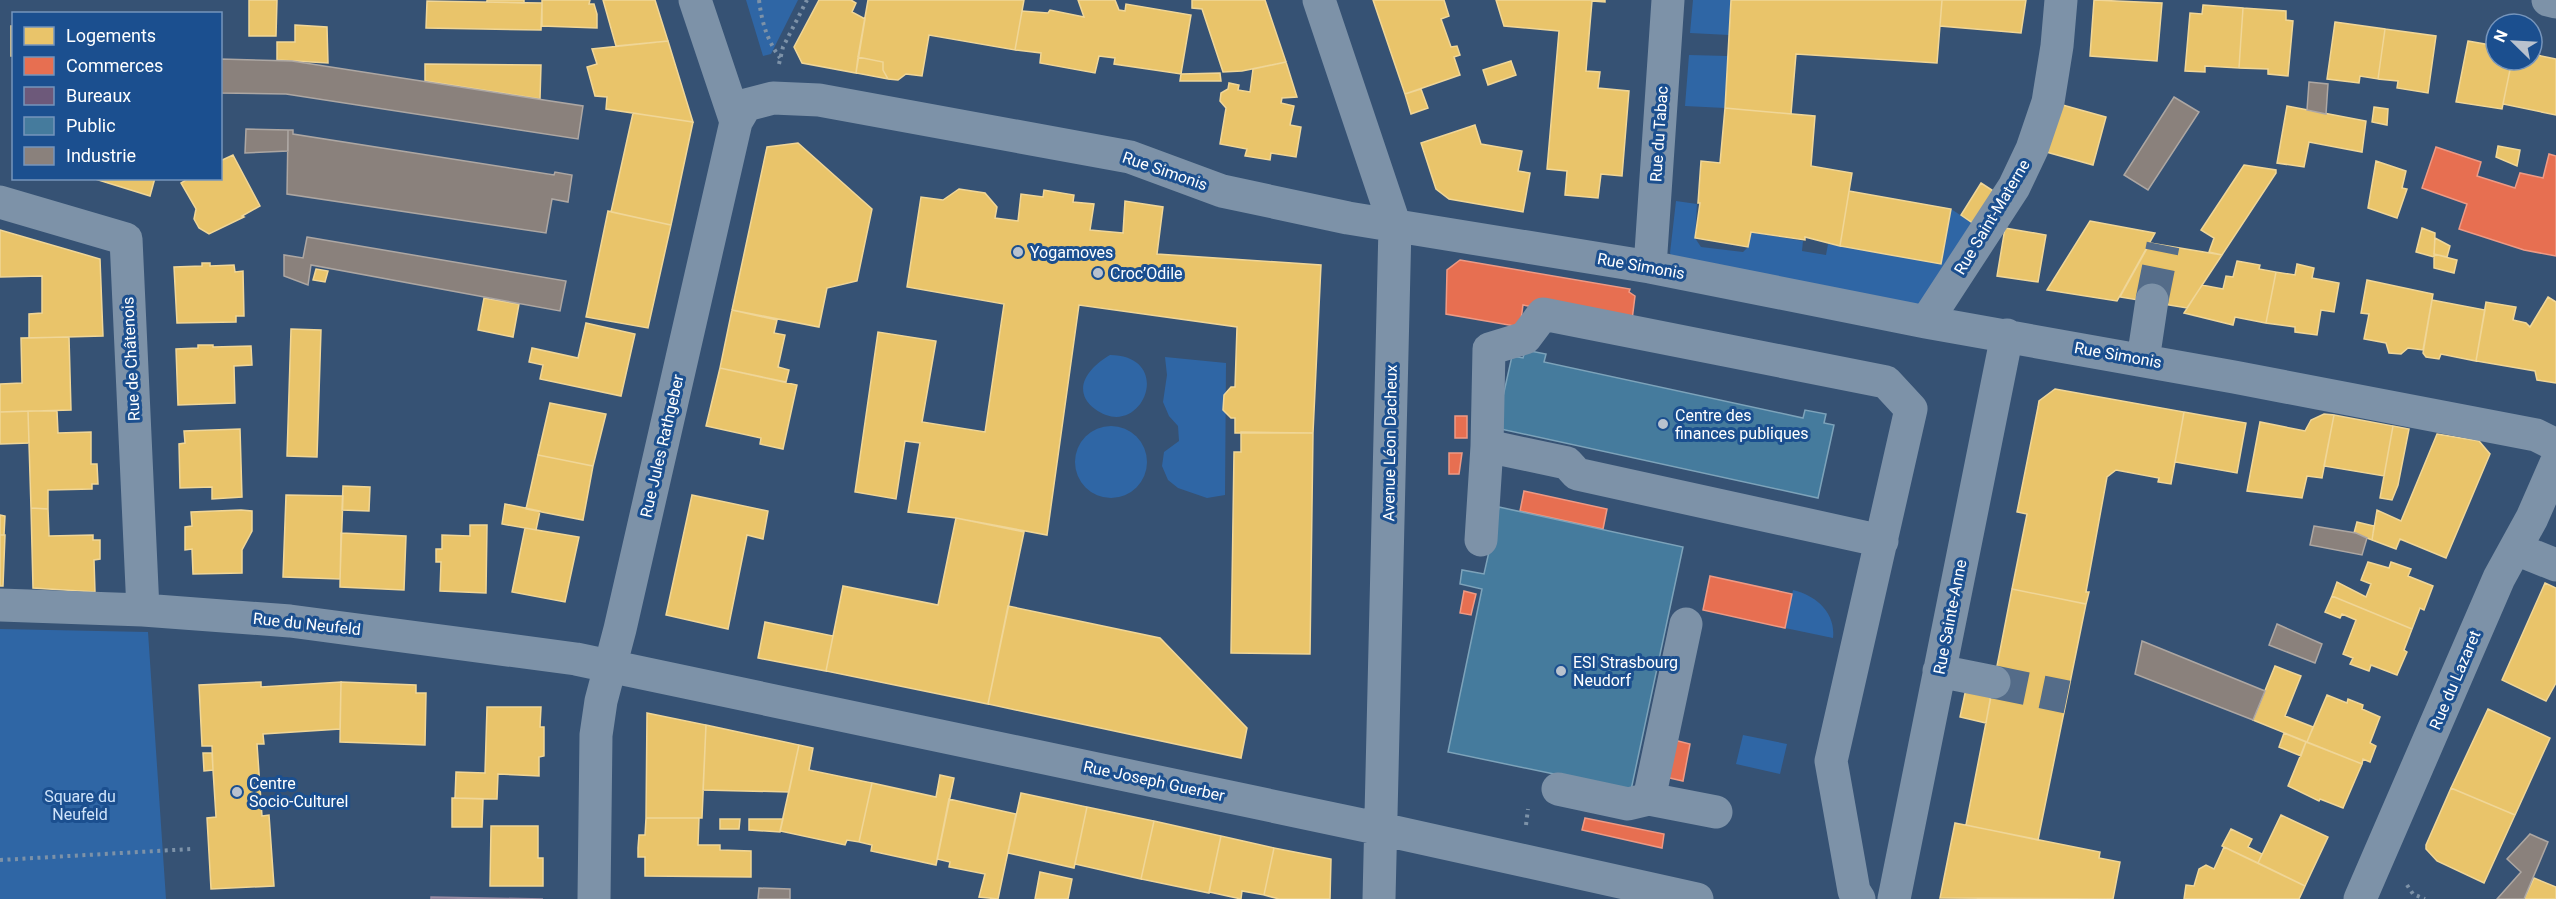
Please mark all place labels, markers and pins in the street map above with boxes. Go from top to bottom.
place label: Yogamoves [1030,243,1113,262]
marker: Yogamoves [1011,245,1025,259]
place label: Croc’Odile [1110,264,1183,283]
marker: Croc’Odile [1091,266,1105,280]
place label: Centre des finances publiques [1675,406,1809,443]
marker: Centre des finances publiques [1656,417,1670,431]
place label: ESI Strasbourg Neudorf [1573,653,1678,690]
marker: ESI Strasbourg Neudorf [1554,664,1568,678]
place label: Centre Socio-Culturel [249,774,348,811]
marker: Centre Socio-Culturel [230,785,244,799]

